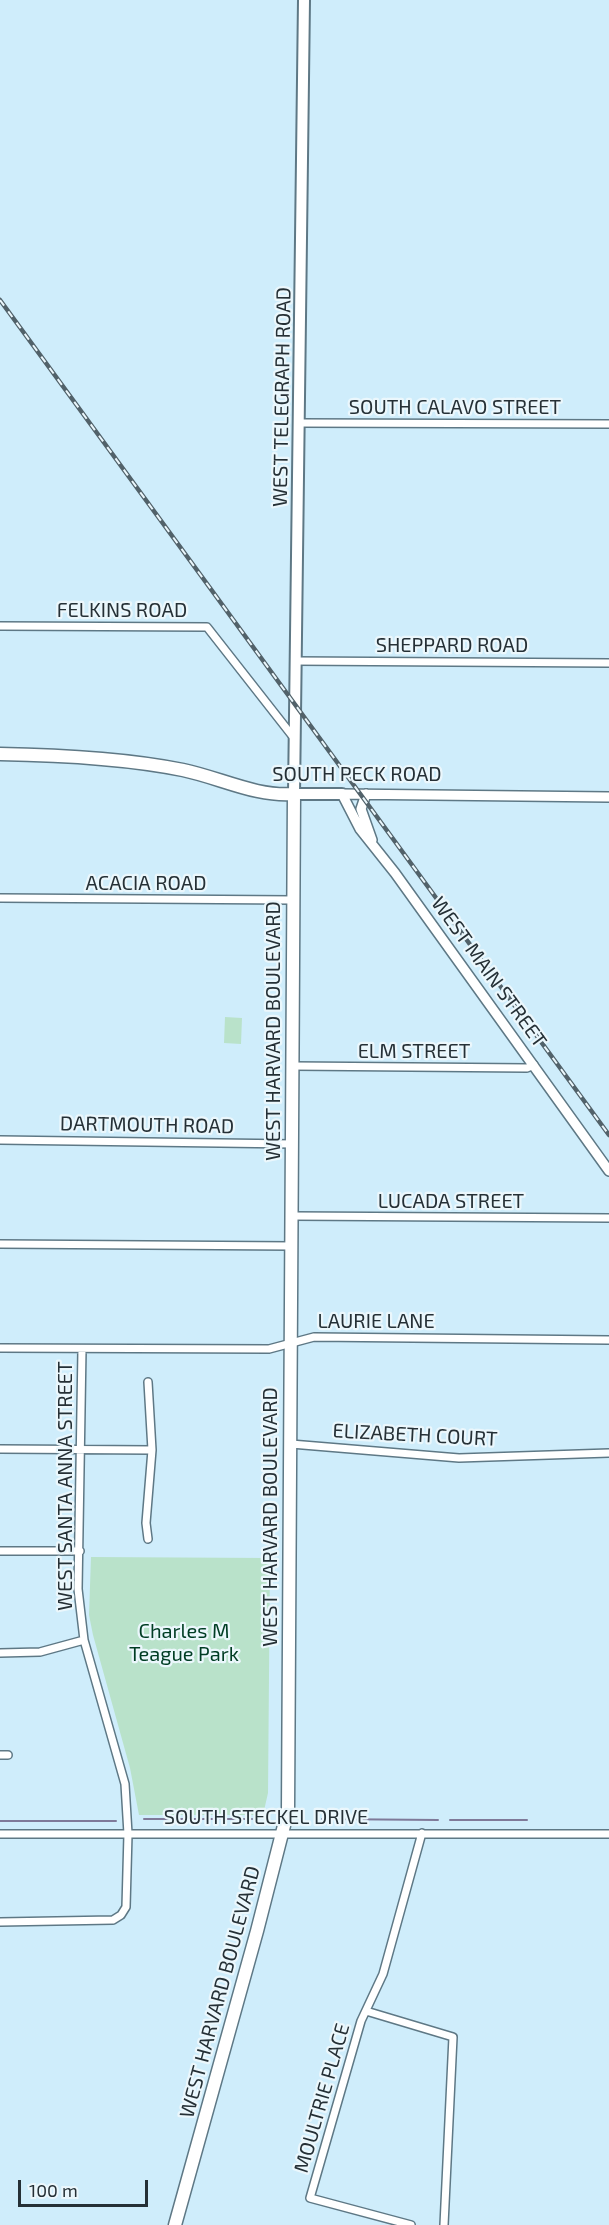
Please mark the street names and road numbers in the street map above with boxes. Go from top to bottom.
street label: WEST TELEGRAPH ROAD [268,287,296,507]
street label: SOUTH CALAVO STREET [349,395,561,419]
street label: FELKINS ROAD [57,598,187,622]
street label: SHEPPARD ROAD [376,633,528,657]
street label: SOUTH PECK ROAD [272,762,442,786]
street label: ACACIA ROAD [85,871,207,895]
street label: WEST MAIN STREET [426,892,552,1052]
street label: WEST HARVARD BOULEVARD [261,901,285,1161]
street label: ELM STREET [358,1039,470,1063]
street label: DARTMOUTH ROAD [60,1111,234,1139]
street label: LUCADA STREET [378,1189,524,1213]
street label: LAURIE LANE [317,1309,435,1333]
street label: WEST SANTA ANNA STREET [53,1361,77,1611]
street label: WEST HARVARD BOULEVARD [258,1387,282,1647]
street label: ELIZABETH COURT [332,1419,498,1451]
street label: SOUTH STECKEL DRIVE [164,1805,368,1829]
street label: WEST HARVARD BOULEVARD [175,1863,265,2121]
street label: MOULTRIE PLACE [289,2021,355,2175]

